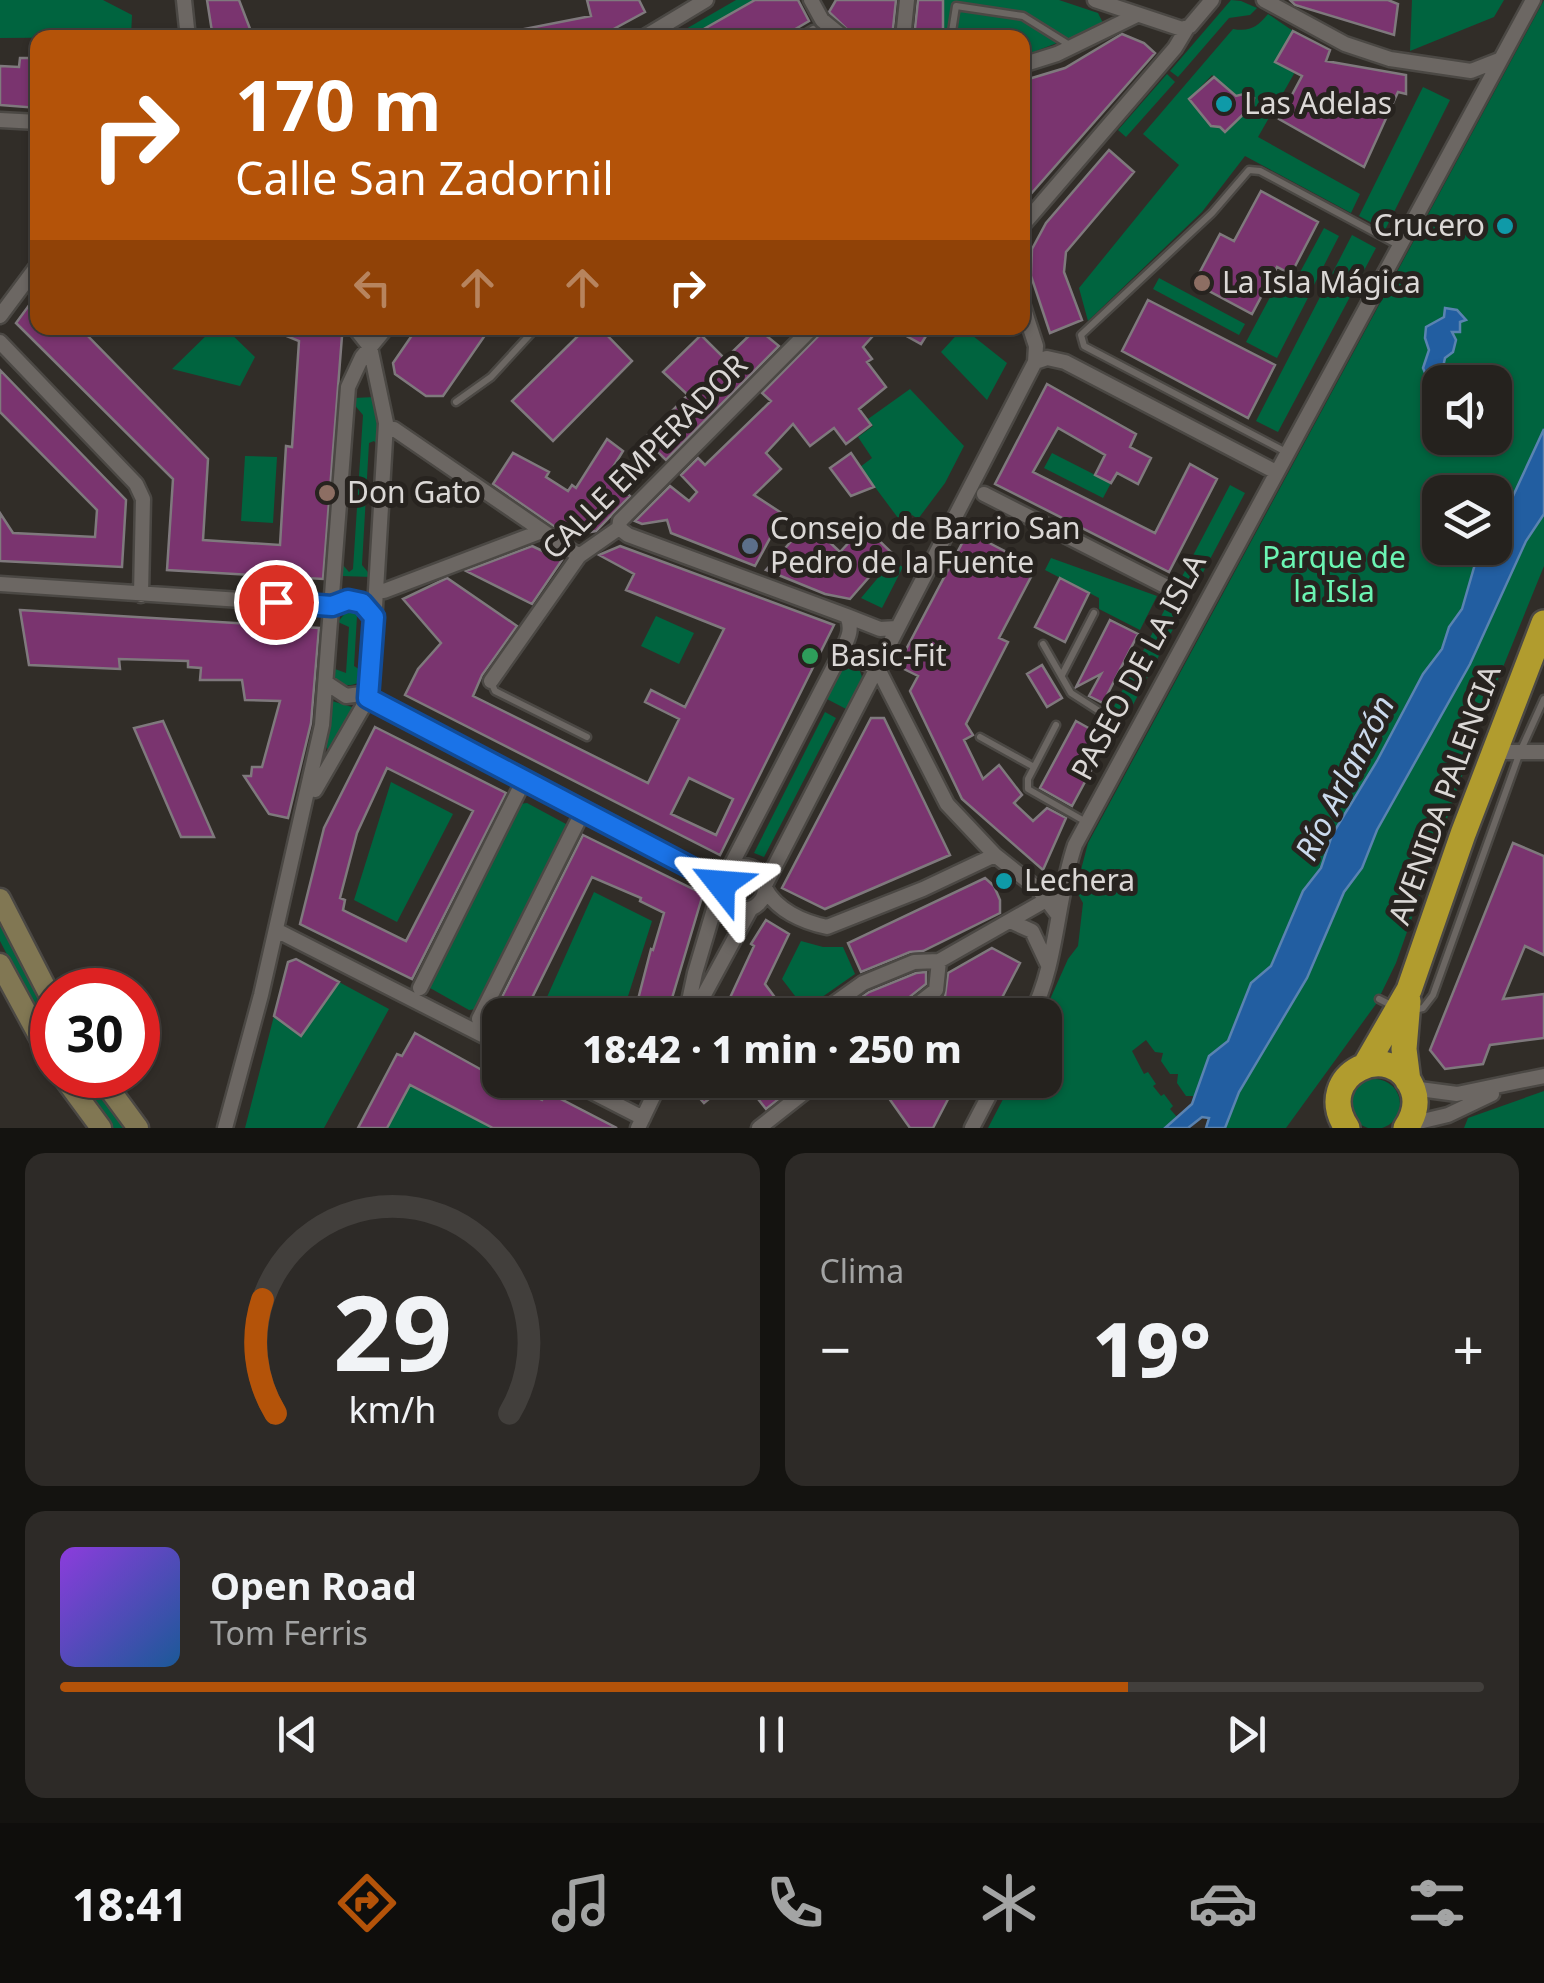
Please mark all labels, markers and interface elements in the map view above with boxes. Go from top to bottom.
text: 170 m [235,56,442,152]
icon: right [70,70,200,200]
place label: Las Adelas [1244,82,1392,123]
marker: Las Adelas [1213,93,1235,115]
text: Calle San Zadornil [235,147,614,208]
place label: Crucero [1374,204,1485,245]
marker: Crucero [1494,215,1516,237]
icon: left [345,260,400,315]
icon: ahead [450,260,505,315]
icon: ahead [555,260,610,315]
icon: right [660,260,715,315]
place label: La Isla Mágica [1222,261,1421,302]
marker: La Isla Mágica [1191,272,1213,294]
street label: CALLE EMPERADOR [532,344,756,568]
map controls [1422,365,1512,565]
button: sound [1422,365,1512,455]
place label: Don Gato [347,471,481,512]
button: layers [1422,475,1512,565]
marker: Don Gato [316,482,338,504]
place label: Consejo de Barrio San Pedro de la Fuente [770,507,1080,582]
marker: Consejo de Barrio San Pedro de la Fuente [739,535,761,557]
park label: Parque de la Isla [1262,536,1406,611]
street label: PASEO DE LA ISLA [1061,545,1215,787]
pin [234,560,319,645]
icon: arrive [249,575,304,630]
place label: Basic-Fit [830,634,947,675]
marker: Basic-Fit [799,645,821,667]
street label: AVENIDA PALENCIA [1378,658,1510,930]
water label: Río Arlanzón [1284,688,1404,867]
position arrow [669,832,773,936]
place label: Lechera [1024,859,1135,900]
marker: Lechera [993,870,1015,892]
speed limit sign: 30 [30,968,160,1098]
text: 18:42 · 1 min · 250 m [582,1022,962,1074]
text: Clima [820,1249,904,1292]
text: 29 [333,1260,452,1401]
text: 19° [1093,1297,1211,1399]
text: − [820,1311,851,1386]
text: + [1453,1311,1484,1386]
text: km/h [348,1385,436,1433]
text: Open Road [210,1559,417,1611]
text: Tom Ferris [210,1611,368,1654]
icon: previous [270,1707,325,1762]
icon: pause [744,1707,799,1762]
icon: next [1219,1707,1274,1762]
icon: directions [332,1868,402,1938]
icon: music [546,1868,616,1938]
icon: phone [760,1868,830,1938]
icon: climate [974,1868,1044,1938]
icon: car [1188,1868,1258,1938]
icon: filters [1402,1868,1472,1938]
text: 18:41 [72,1873,188,1934]

